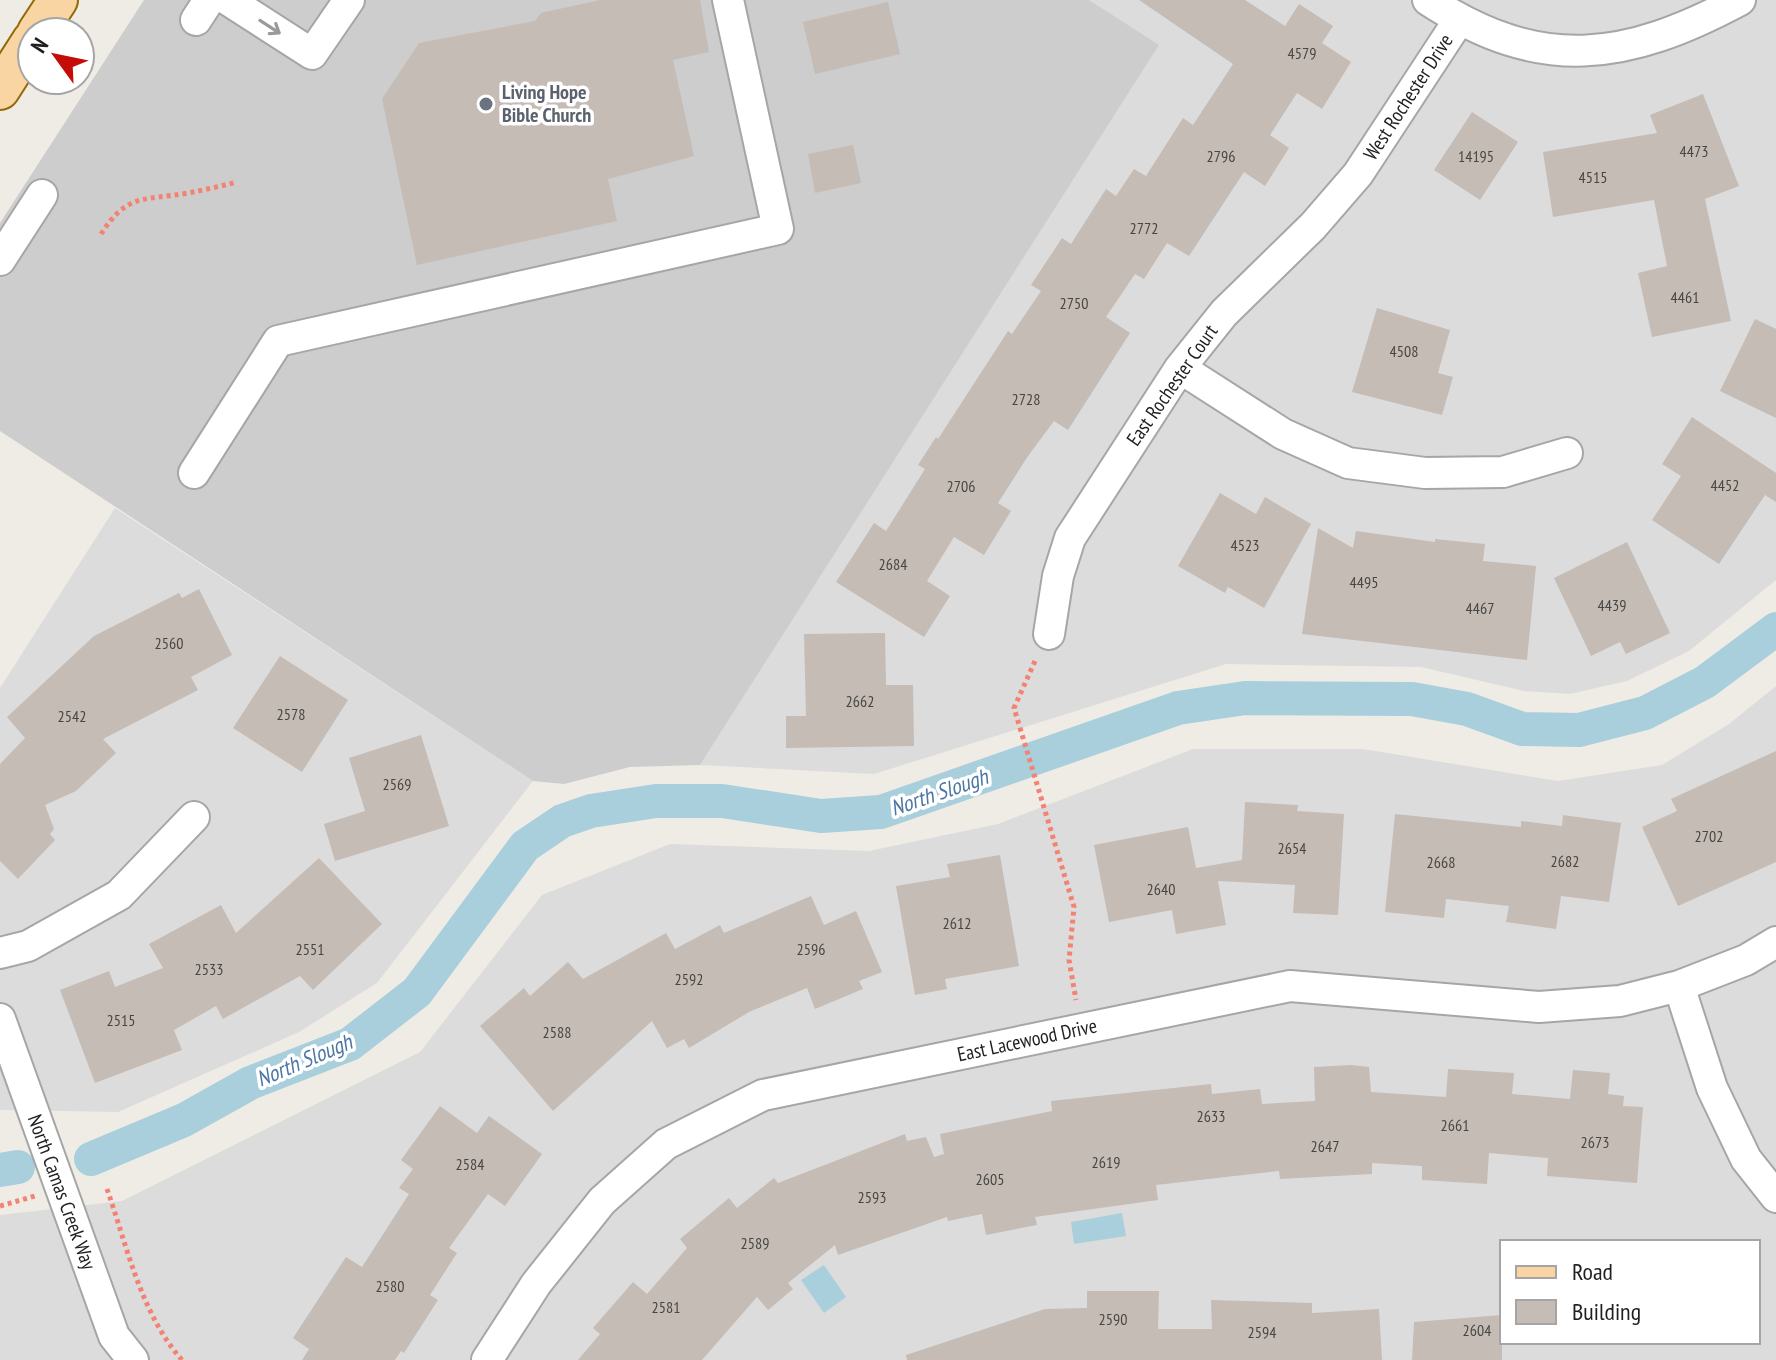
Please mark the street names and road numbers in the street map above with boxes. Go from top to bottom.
street label: West Rochester Drive [1357,29,1459,165]
street label: East Rochester Court [1121,319,1224,451]
street label: East Lacewood Drive [955,1013,1099,1067]
street label: North Camas Creek Way [22,1111,102,1273]

